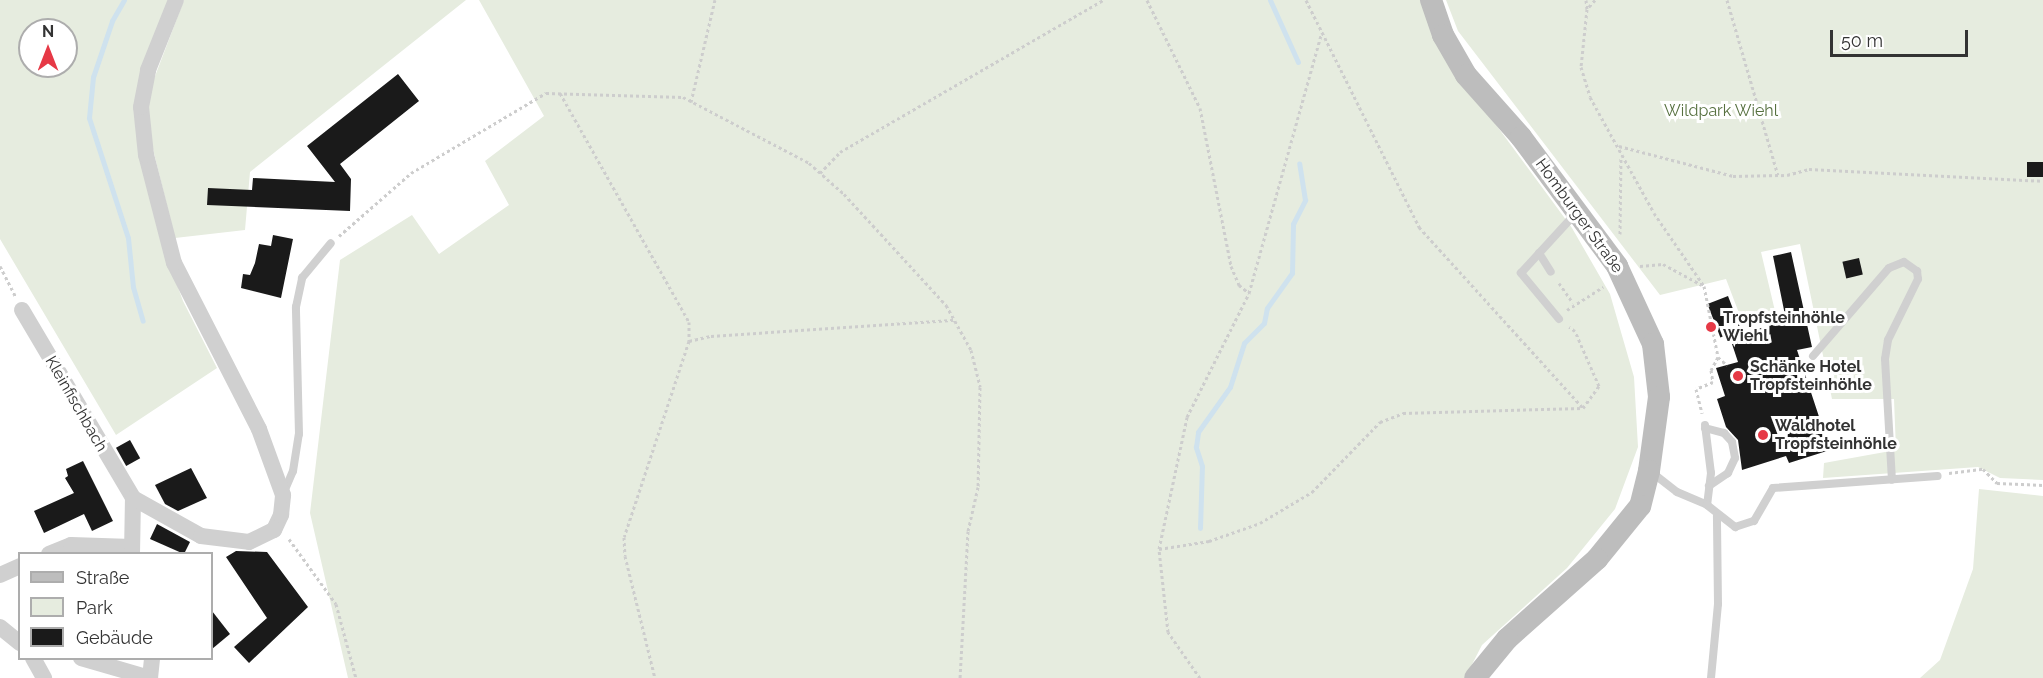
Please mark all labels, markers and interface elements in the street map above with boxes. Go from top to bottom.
north arrow [18,18,78,78]
scale bar [1833,18,1971,56]
text: N [42,22,54,41]
text: 50 m [1841,30,1883,51]
park label: Wildpark Wiehl [1664,101,1778,121]
street label: Homburger Straße [1531,155,1627,277]
place label: Tropfsteinhöhle Wiehl [1723,308,1845,346]
marker: Tropfsteinhöhle Wiehl [1704,320,1718,334]
street label: Kleinfischbach [41,353,111,455]
place label: Schänke Hotel Tropfsteinhöhle [1750,357,1872,395]
marker: Schänke Hotel Tropfsteinhöhle [1731,369,1745,383]
place label: Waldhotel Tropfsteinhöhle [1775,416,1897,454]
marker: Waldhotel Tropfsteinhöhle [1756,428,1770,442]
legend [18,552,213,660]
text: Straße [76,567,129,588]
text: Park [76,597,113,618]
text: Gebäude [76,627,153,648]

